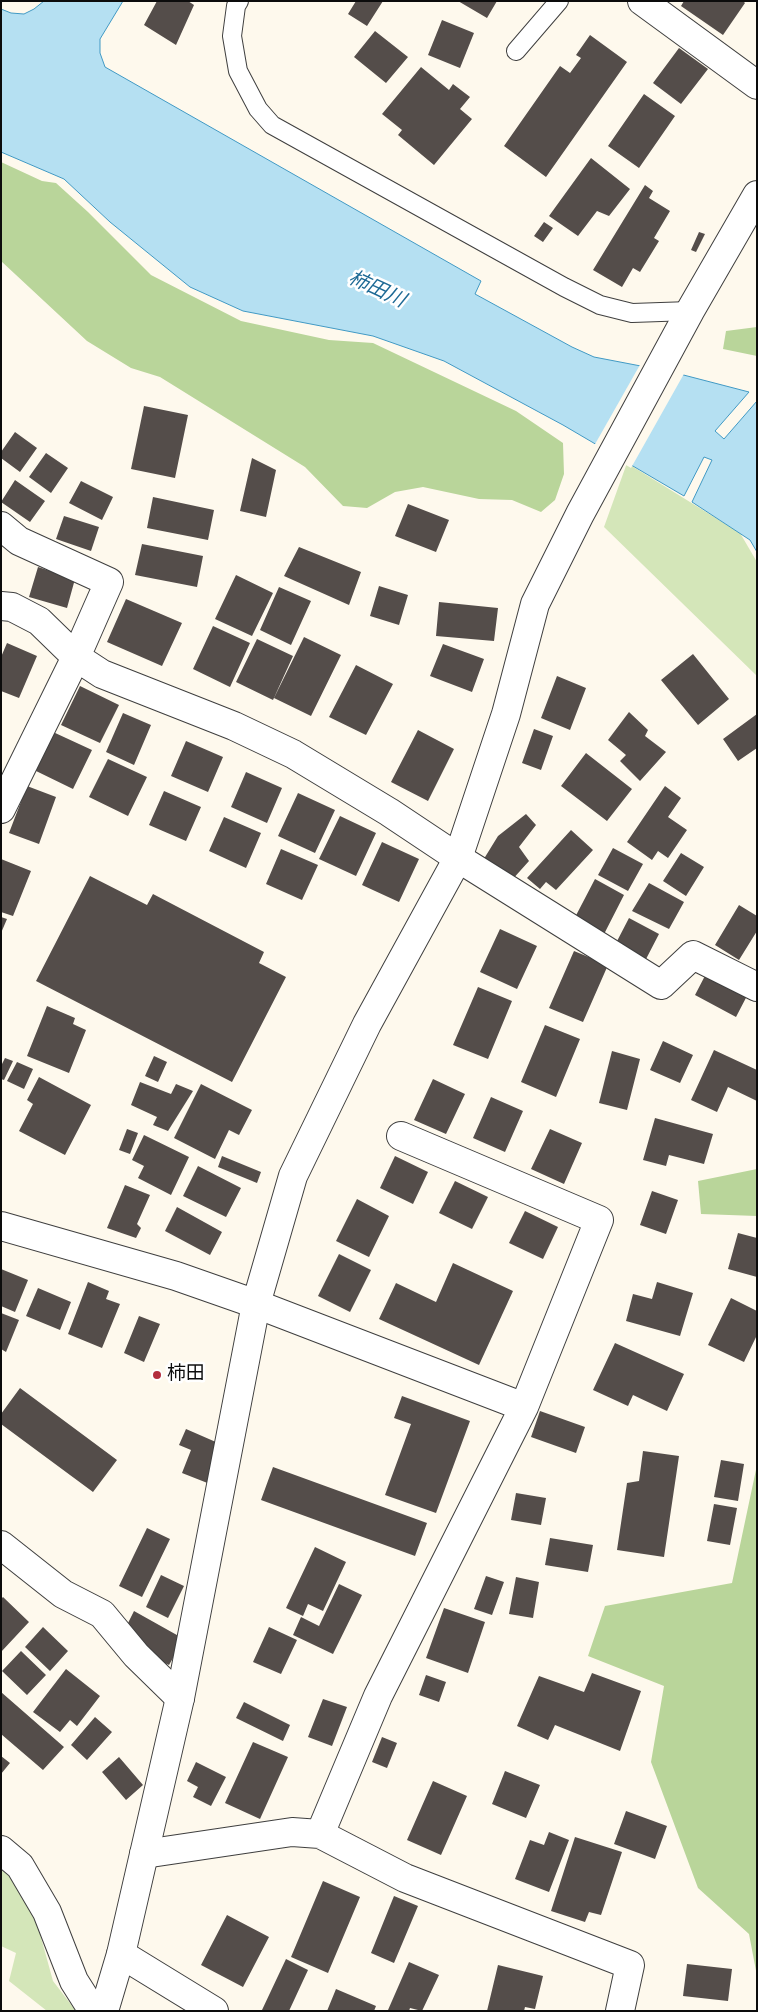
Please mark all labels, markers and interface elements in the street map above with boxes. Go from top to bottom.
water label: 柿田川 [344,267,408,315]
place label: 柿田 [167,1364,205,1386]
marker: 柿田 [151,1369,163,1381]

